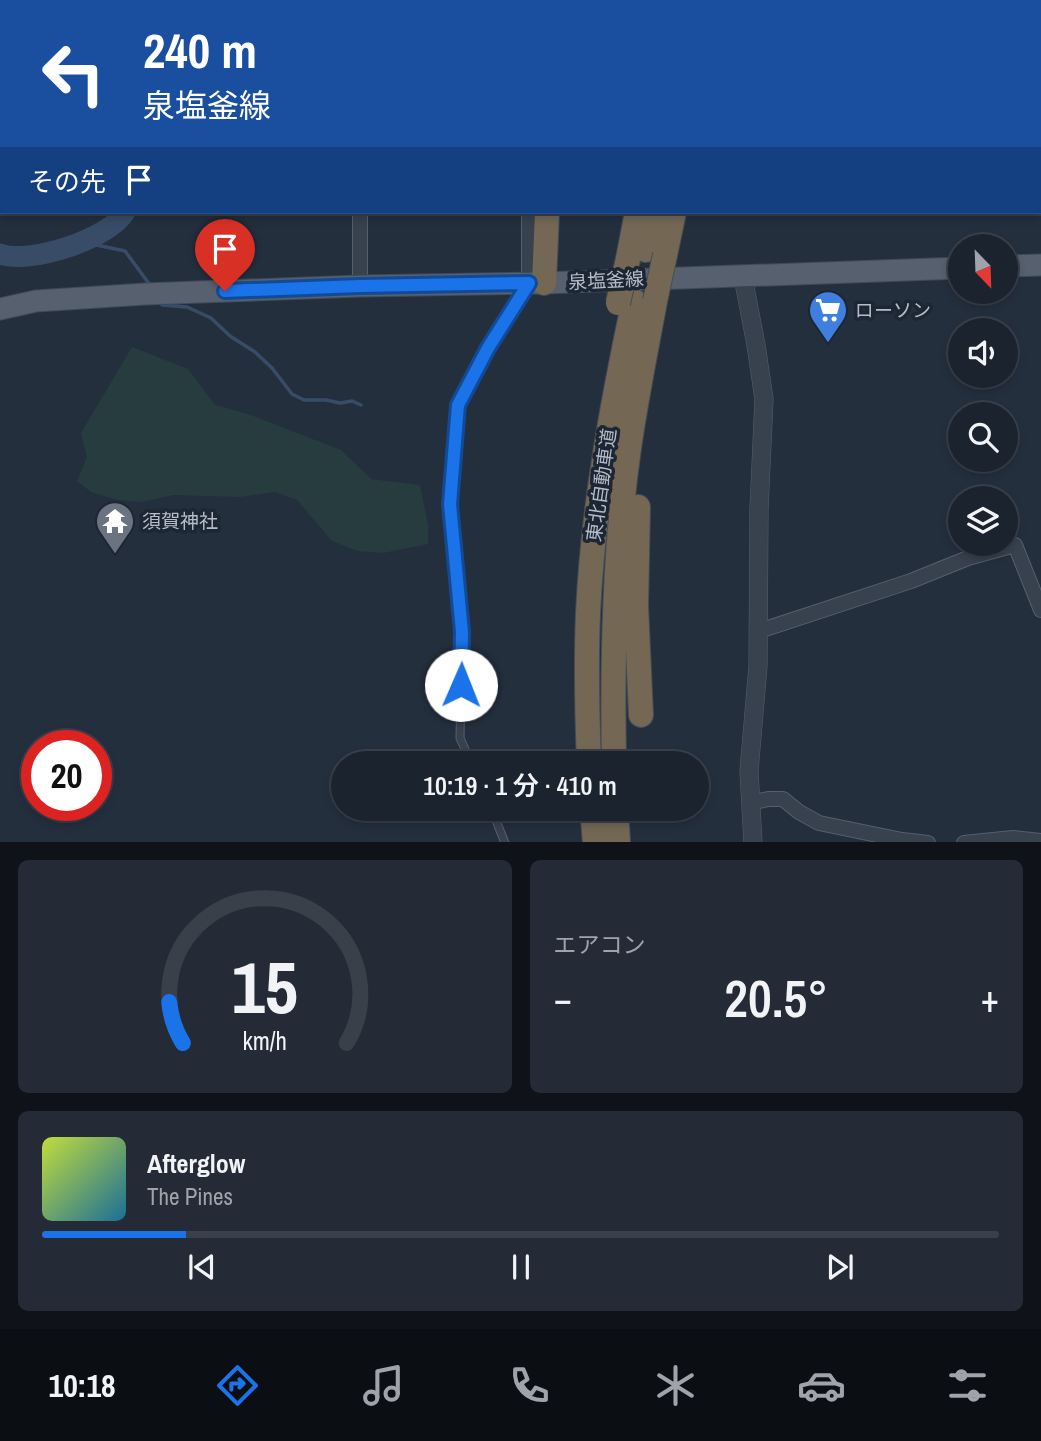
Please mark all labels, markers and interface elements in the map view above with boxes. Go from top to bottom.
text: 240 m [143,17,257,83]
icon: left [28,28,119,119]
text: 泉塩釜線 [143,84,271,127]
icon: arrive [120,161,158,199]
text: その先 [28,164,106,199]
pin [195,219,255,291]
icon: arrive [206,230,244,268]
north arrow [948,234,1018,304]
map controls [948,234,1018,556]
street label: 泉塩釜線 [567,265,645,295]
supermarket icon: ローソン [807,289,849,344]
place label: ローソン [855,297,931,323]
button: sound [948,318,1018,388]
button: search [948,402,1018,472]
street label: 東北自動車道 [580,427,622,543]
button: layers [948,486,1018,556]
temple icon: 須賀神社 [94,500,136,555]
place label: 須賀神社 [142,508,218,534]
position arrow [424,648,498,722]
speed limit sign: 20 [21,730,112,821]
text: 10:19 · 1 分 · 410 m [423,768,617,803]
text: エアコン [554,929,646,960]
text: 15 [232,938,298,1036]
text: 20.5° [724,963,828,1033]
text: − [554,973,572,1024]
text: + [981,973,999,1024]
text: km/h [243,1023,287,1057]
text: Afterglow [147,1146,245,1181]
text: The Pines [147,1181,233,1212]
icon: previous [183,1248,221,1286]
icon: pause [502,1248,540,1286]
icon: next [821,1248,859,1286]
icon: directions [213,1361,262,1410]
icon: music [359,1361,408,1410]
icon: phone [505,1361,554,1410]
icon: climate [651,1361,700,1410]
icon: car [797,1361,846,1410]
icon: filters [943,1361,992,1410]
text: 10:18 [49,1364,116,1407]

